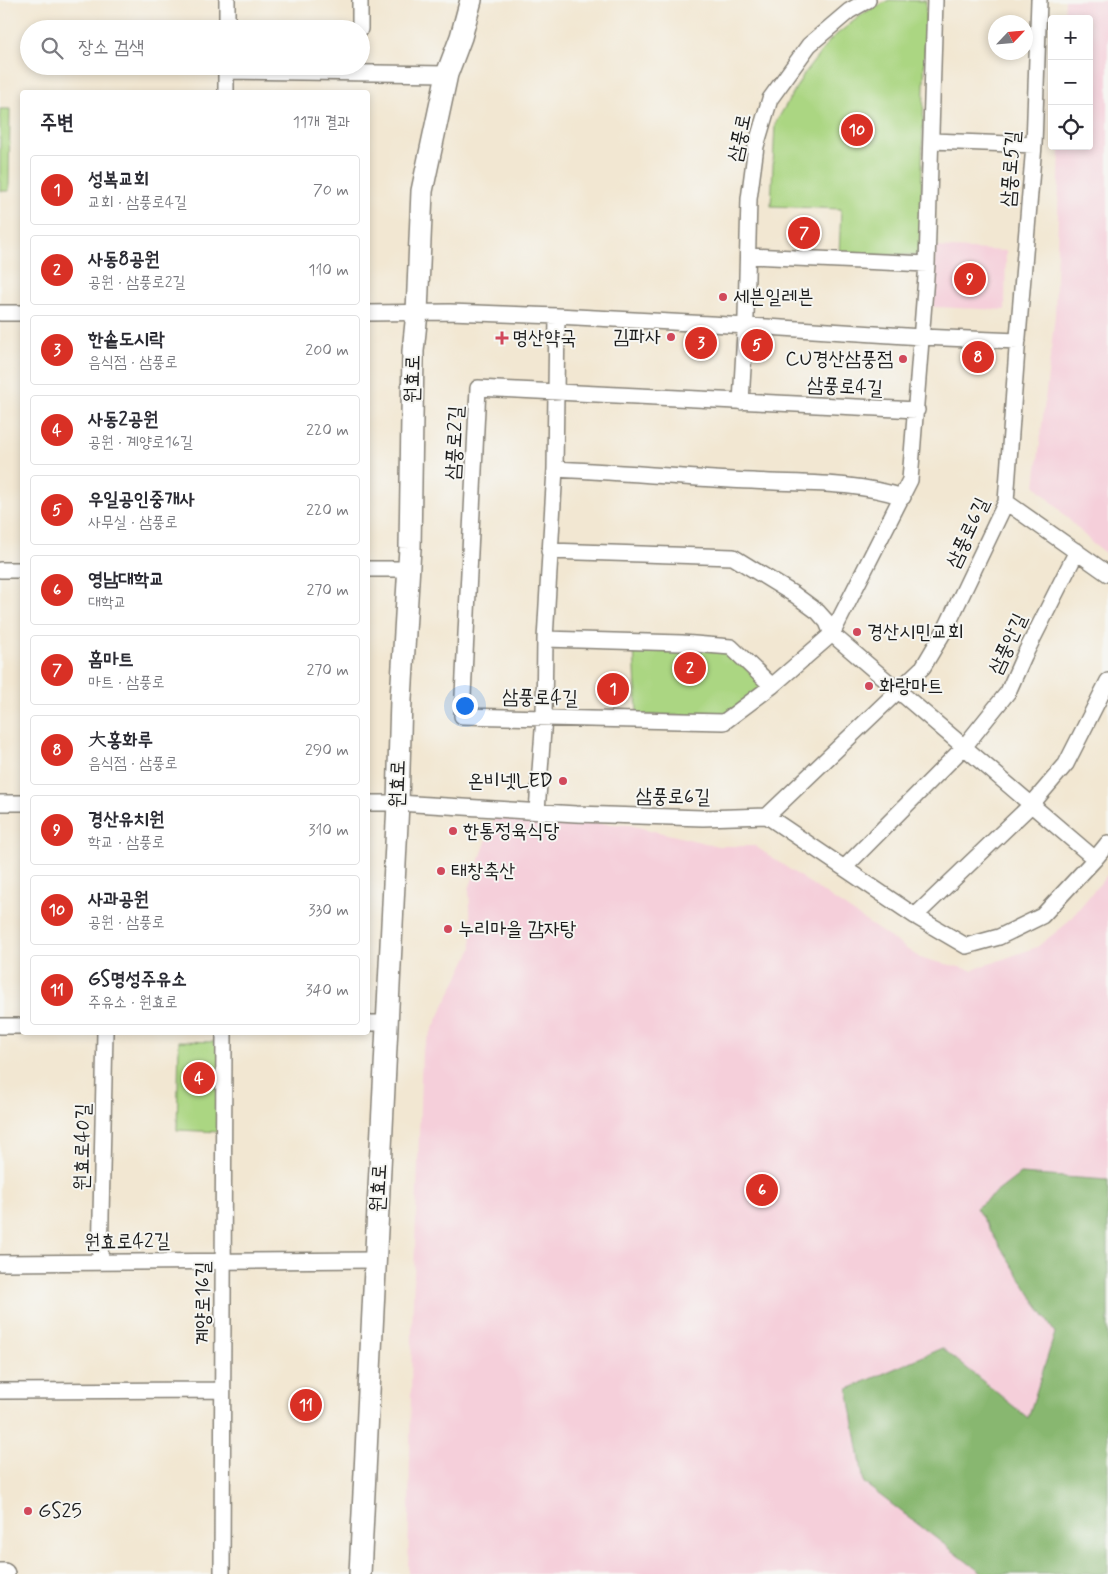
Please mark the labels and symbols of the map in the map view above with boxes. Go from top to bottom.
north arrow [988,15,1033,60]
pin: 10 [841,111,873,149]
street label: 삼풍로 [722,112,758,164]
street label: 삼풍로5길 [995,130,1027,208]
pin: 7 [788,214,820,252]
pin: 9 [954,260,986,298]
place label: 세븐일레븐 [733,284,813,311]
marker: 세븐일레븐 [717,291,729,303]
place label: 김파사 [613,324,661,351]
pin: 3 [685,324,717,362]
place label: 명산약국 [512,325,576,352]
pin: 5 [741,326,773,364]
marker: 김파사 [665,331,677,343]
marker: 명산약국 [496,332,508,344]
pin: 8 [962,338,994,376]
place label: CU경산삼풍점 [785,346,893,373]
marker: CU경산삼풍점 [897,353,909,365]
street label: 원효로 [399,355,427,403]
street label: 삼풍로4길 [806,372,884,402]
street label: 삼풍로2길 [440,405,470,481]
street label: 삼풍로6길 [940,493,996,573]
street label: 삼풍안길 [982,609,1034,679]
place label: 경산시민교회 [867,619,964,646]
marker: 경산시민교회 [851,626,863,638]
pin: 2 [674,649,706,687]
pin: 1 [597,670,629,708]
place label: 화랑마트 [879,673,943,700]
marker: 화랑마트 [863,680,875,692]
street label: 삼풍로4길 [502,684,578,712]
your location [452,693,478,719]
street label: 원효로 [384,759,412,809]
place label: 온비넷LED [468,768,553,795]
marker: 온비넷LED [557,775,569,787]
street label: 삼풍로6길 [635,783,711,811]
place label: 한통정육식당 [463,818,560,845]
marker: 한통정육식당 [447,825,459,837]
place label: 태창축산 [451,858,515,885]
marker: 태창축산 [435,865,447,877]
place label: 누리마을 감자탕 [458,916,576,943]
marker: 누리마을 감자탕 [442,923,454,935]
pin: 4 [183,1059,215,1097]
street label: 원효로40길 [69,1103,97,1191]
street label: 원효로 [364,1163,394,1213]
pin: 6 [746,1171,778,1209]
street label: 원효로42길 [84,1228,170,1256]
street label: 계양로16길 [190,1261,217,1345]
pin: 11 [290,1386,322,1424]
place label: GS25 [38,1498,82,1525]
marker: GS25 [22,1505,34,1517]

